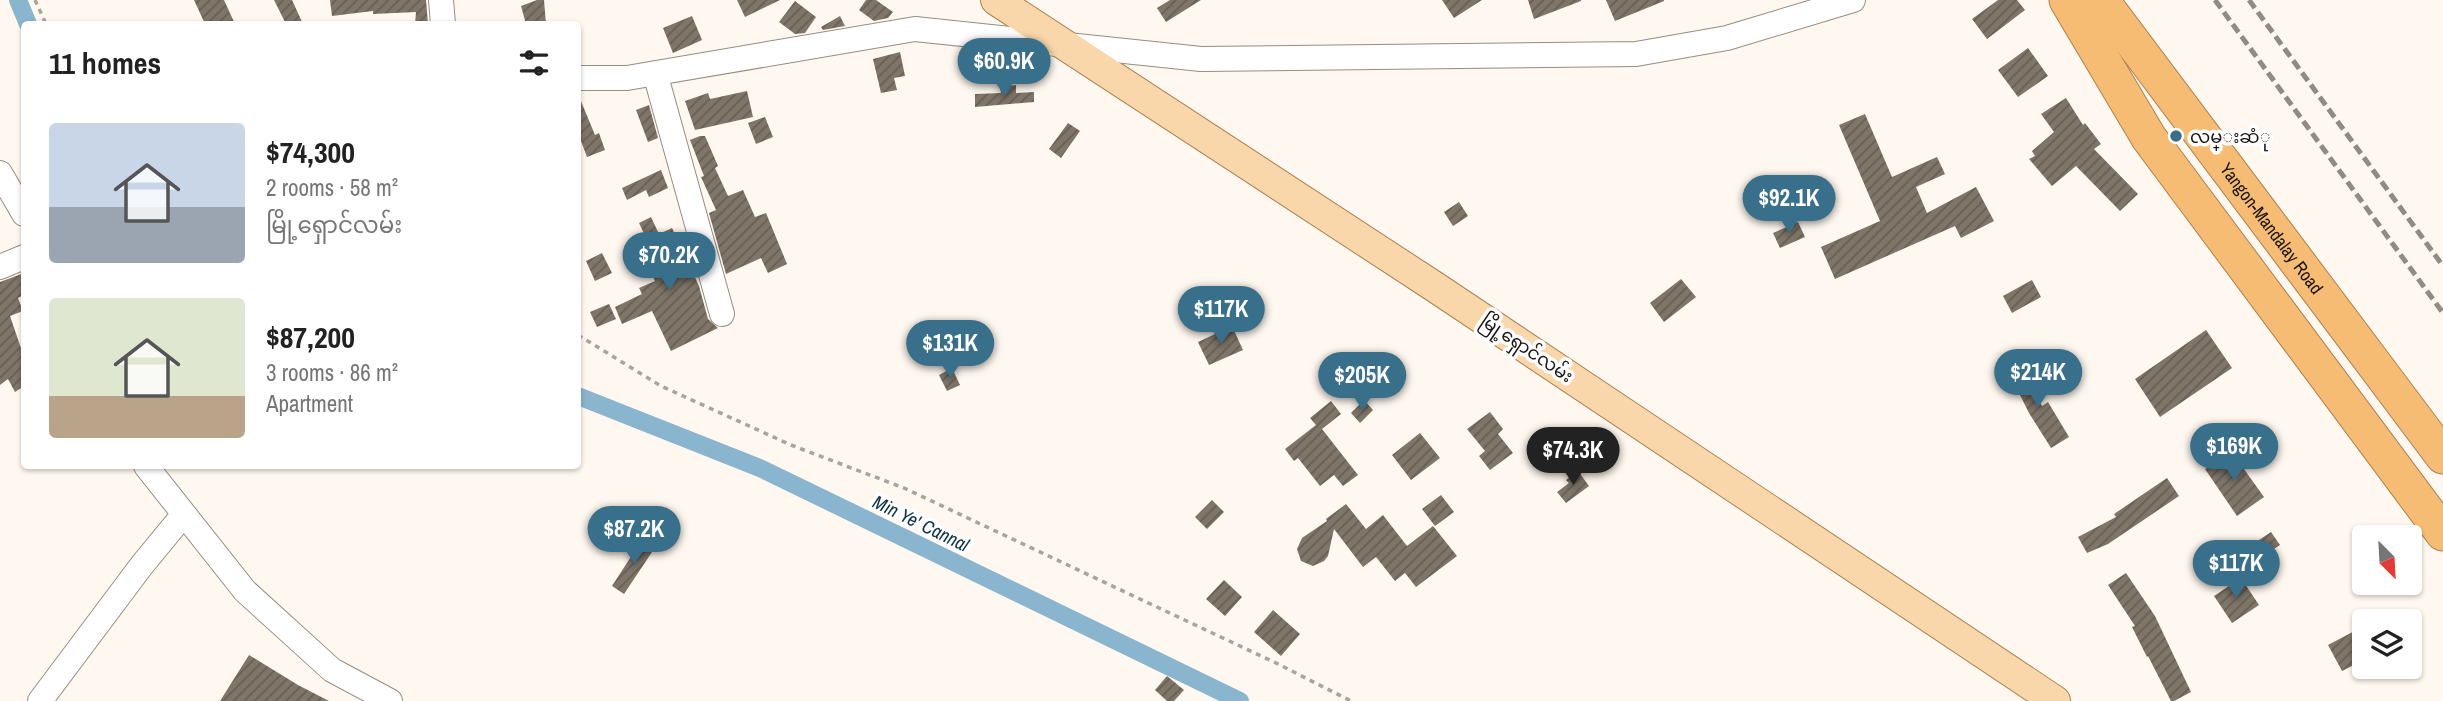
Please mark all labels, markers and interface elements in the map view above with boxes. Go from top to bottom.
pin: $60.9K [947,38,1061,98]
text: 11 homes [49,43,161,83]
icon: filters [515,44,553,82]
text: $60.9K [974,45,1034,76]
place label: လမ္းဆံု [2190,124,2270,152]
marker: လမ္းဆံု [2168,128,2184,144]
text: $74,300 [266,132,355,172]
icon: home [105,151,189,235]
street label: Yangon-Mandalay Road [2215,157,2329,299]
text: 2 rooms · 58 m² [266,172,398,203]
pin: $92.1K [1732,176,1846,235]
text: $92.1K [1759,182,1819,213]
text: မြို့ရှောင်လမ်း [266,209,402,240]
pin: $70.2K [612,232,726,292]
text: $70.2K [639,239,699,270]
pin: $117K [1172,286,1270,346]
text: $117K [1194,293,1248,324]
street label: မြို့ရှောင်လမ်း [1474,307,1579,391]
text: $87,200 [266,317,355,357]
pin: $131K [901,320,999,380]
icon: home [105,326,189,410]
text: $131K [922,327,978,358]
pin: $214K [1989,350,2087,409]
pin: $205K [1313,352,1411,412]
text: $214K [2010,356,2066,387]
text: 3 rooms · 86 m² [266,357,398,388]
text: $205K [1334,359,1390,390]
text: Apartment [266,388,353,419]
pin: $169K [2185,424,2283,483]
pin: $74.3K [1516,428,1630,487]
text: $169K [2206,430,2262,461]
text: $74.3K [1543,434,1603,465]
water label: Min Ye' Cannal [869,489,974,558]
pin: $87.2K [577,506,691,566]
text: $87.2K [604,513,664,544]
north arrow [2352,525,2422,595]
map controls [2352,525,2422,679]
pin: $117K [2187,540,2285,600]
text: $117K [2209,547,2263,578]
button: layers [2352,609,2422,679]

